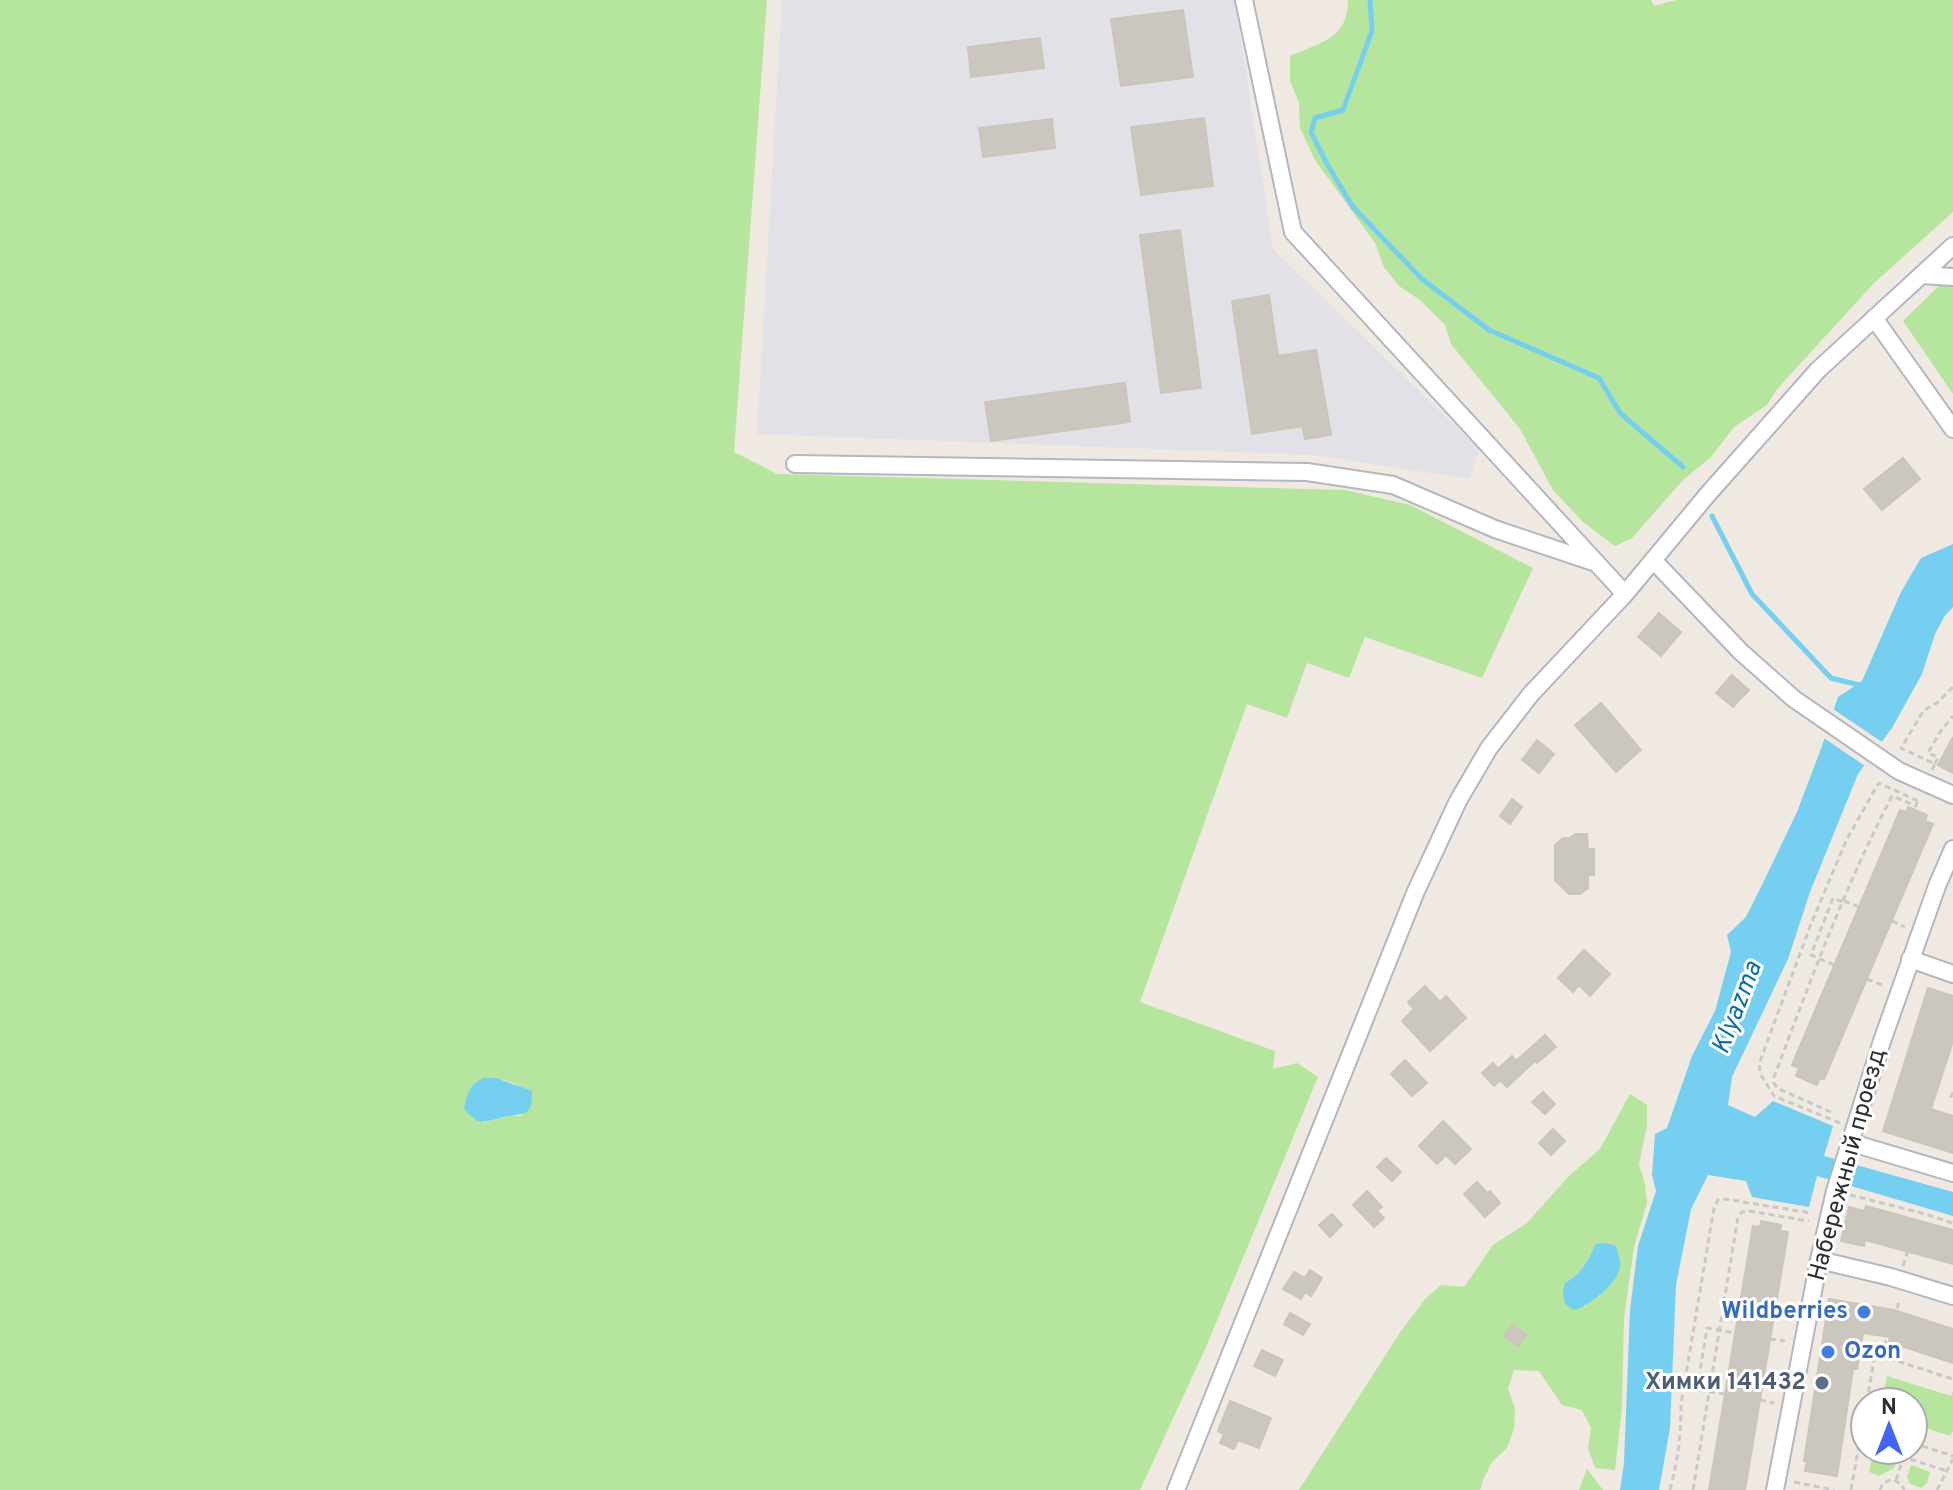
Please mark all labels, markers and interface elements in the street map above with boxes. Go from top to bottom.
water label: Klyazma [1705,956,1771,1059]
street label: Набережный проезд [1803,1046,1893,1284]
place label: Wildberries [1721,1297,1848,1327]
marker: Wildberries [1855,1303,1873,1321]
place label: Ozon [1844,1337,1901,1367]
marker: Ozon [1819,1343,1837,1361]
place label: Химки 141432 [1645,1368,1806,1398]
marker: Химки 141432 [1813,1374,1831,1392]
north arrow [1849,1386,1929,1466]
text: N [1881,1395,1897,1422]

